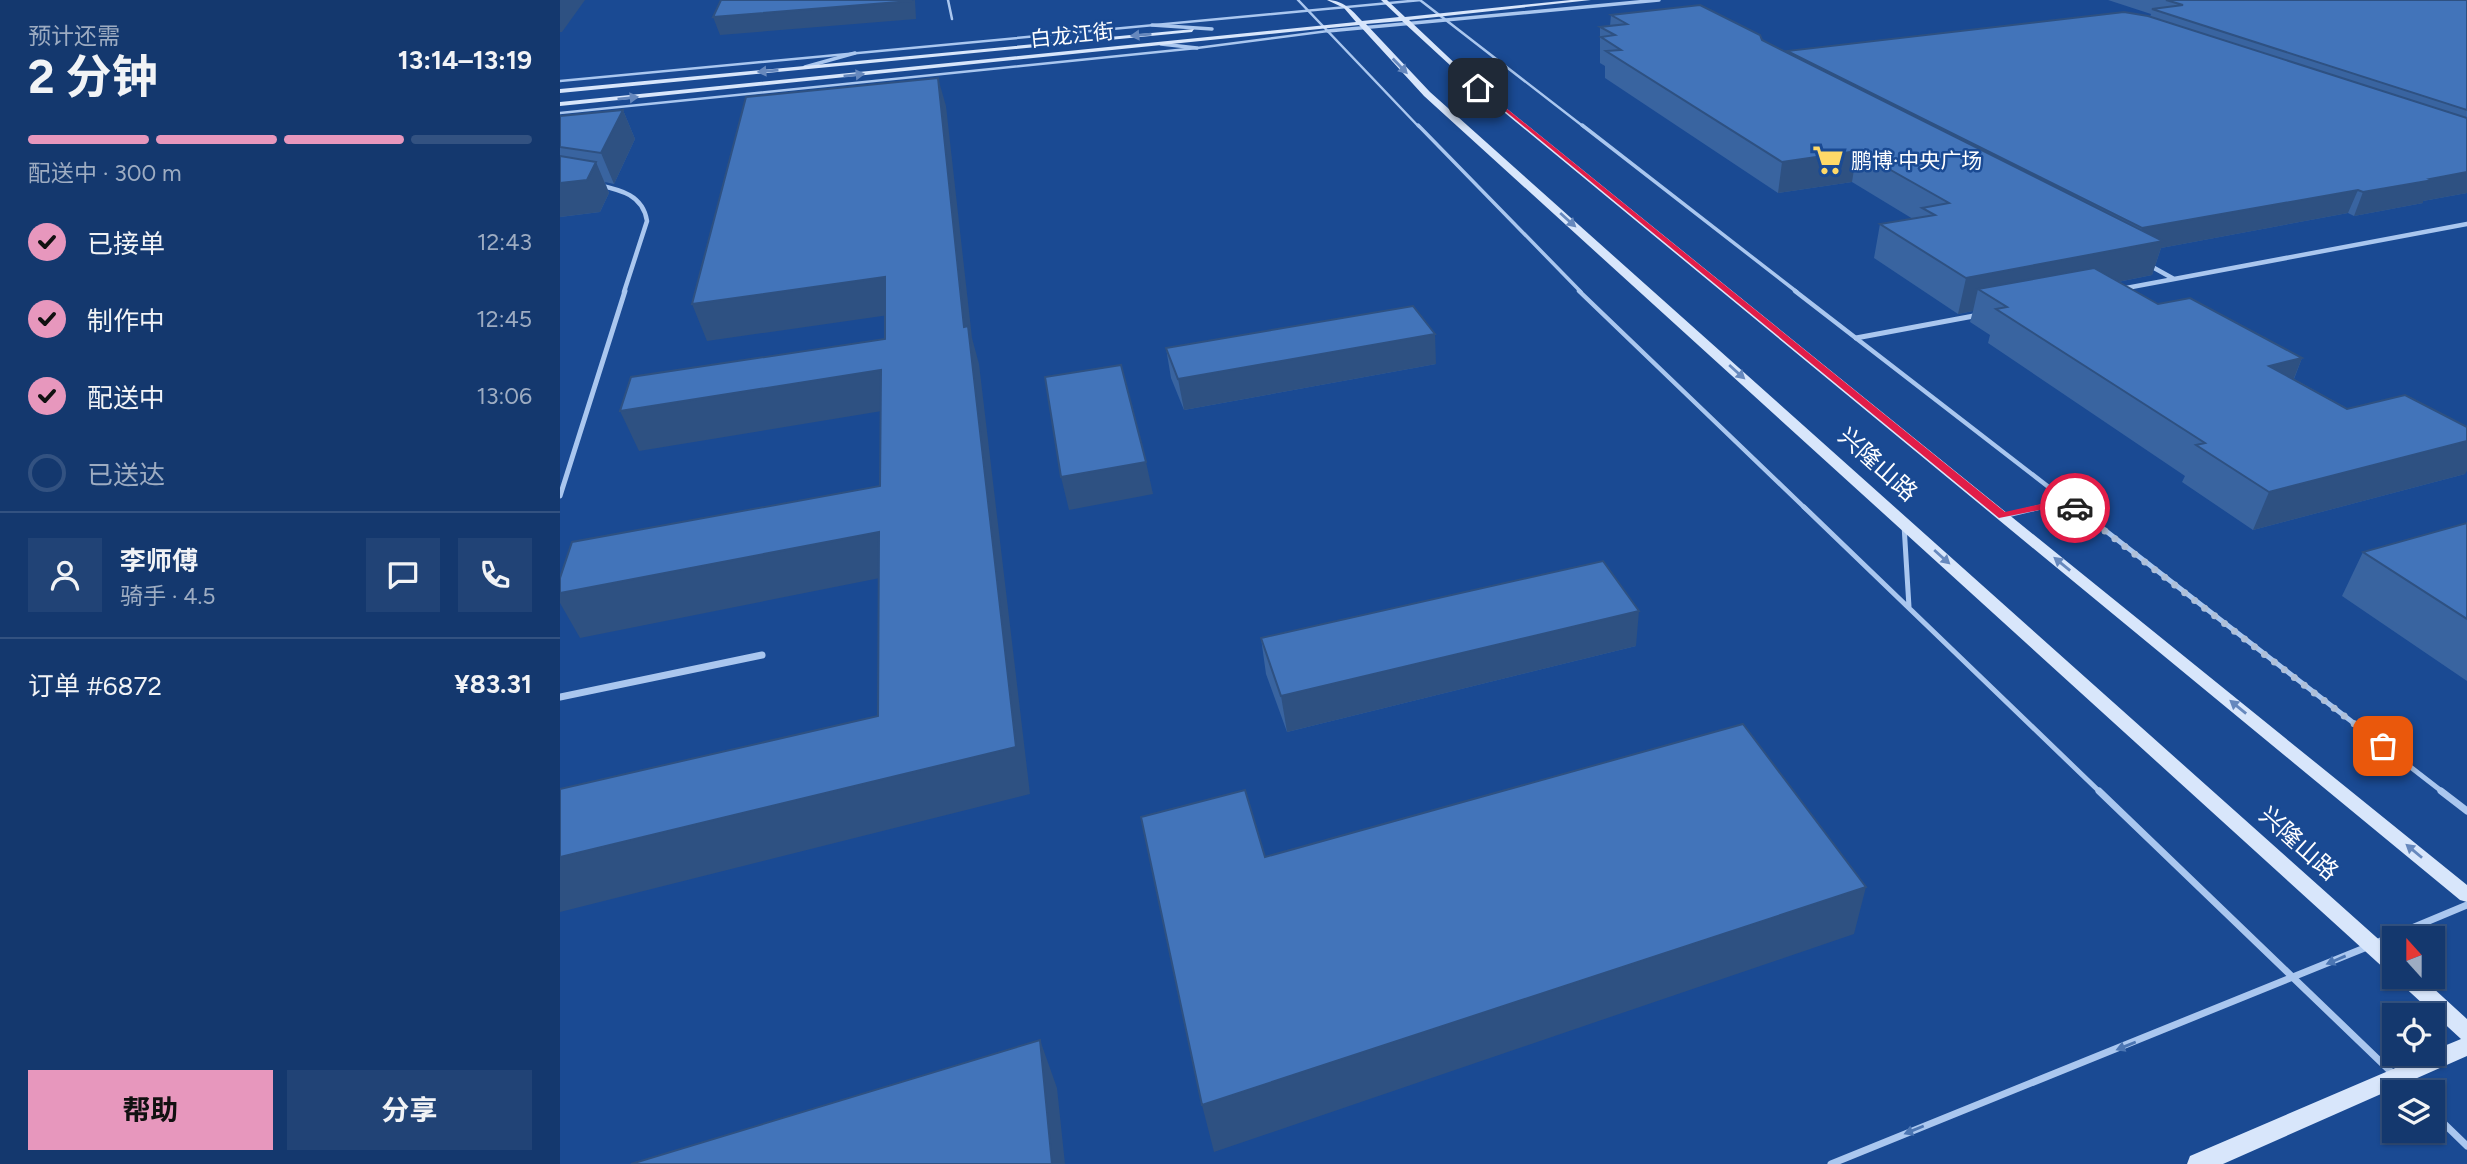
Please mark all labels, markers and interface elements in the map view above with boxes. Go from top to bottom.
street label: 白龙江街 [1029,18,1115,52]
text: 预计还需 [28,22,120,50]
one-way arrow [1129,30,1151,41]
text: 13:14–13:19 [398,44,532,76]
text: 2 分钟 [28,49,158,105]
one-way arrow [1392,57,1408,74]
pin [1448,58,1508,118]
one-way arrow [757,66,779,77]
one-way arrow [843,69,865,80]
icon: home [1459,69,1497,107]
one-way arrow [617,92,639,103]
supermarket icon: 鹏博·中央广场 [1811,143,1845,177]
place label: 鹏博·中央广场 [1851,148,1982,173]
text: 配送中 · 300 m [28,159,181,187]
one-way arrow [1559,212,1576,227]
icon: check [28,223,66,261]
text: 已接单 [87,228,165,260]
text: 12:43 [477,228,532,256]
icon: check [28,300,66,338]
text: 制作中 [87,305,165,337]
text: 12:45 [476,305,532,333]
one-way arrow [1728,364,1746,380]
icon: check [28,377,66,415]
text: 配送中 [87,382,165,414]
text: 13:06 [476,382,532,410]
street label: 兴隆山路 [1833,421,1923,507]
text: 已送达 [87,459,165,491]
courier [2040,473,2110,543]
icon: car [2056,489,2094,527]
button: person [28,538,102,612]
button: chat [366,538,440,612]
button: phone [458,538,532,612]
text: 李师傅 [120,545,198,577]
one-way arrow [1933,549,1951,565]
one-way arrow [2053,557,2070,572]
text: 骑手 · 4.5 [120,582,216,610]
text: ¥83.31 [454,668,532,700]
text: 订单 #6872 [28,670,162,702]
one-way arrow [2230,700,2248,715]
pin [2353,716,2413,776]
icon: bag [2364,727,2402,765]
street label: 兴隆山路 [2254,800,2344,886]
one-way arrow [2406,844,2424,859]
north arrow [2382,926,2445,989]
map controls [2382,926,2445,1143]
one-way arrow [2326,955,2347,966]
button: locate [2382,1003,2445,1066]
one-way arrow [2115,1040,2136,1051]
button: 帮助 [28,1070,273,1150]
button: 分享 [287,1070,532,1150]
button: layers [2382,1080,2445,1143]
one-way arrow [1904,1125,1925,1136]

